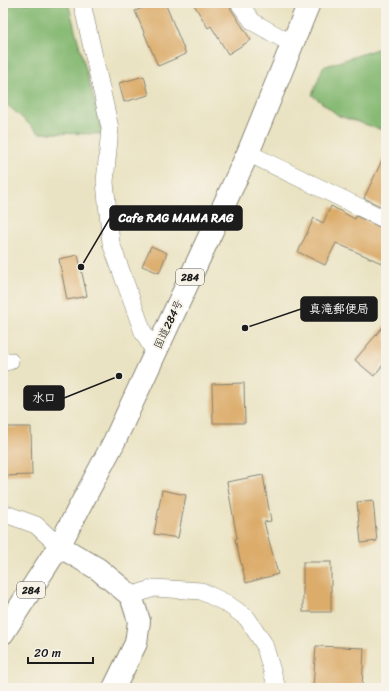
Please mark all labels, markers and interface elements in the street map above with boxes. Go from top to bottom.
callout: Cafe RAG MAMA RAG [110,206,242,230]
text: Cafe RAG MAMA RAG [117,207,234,229]
road number: 284 [176,269,204,285]
street label: 国道284号 [149,296,188,352]
callout: 真滝郵便局 [301,297,377,321]
text: 真滝郵便局 [309,298,369,320]
callout: 水口 [24,386,64,410]
text: 水口 [32,387,56,409]
road number: 284 [17,582,45,598]
scale bar [28,639,93,665]
text: 20 m [34,642,61,664]

